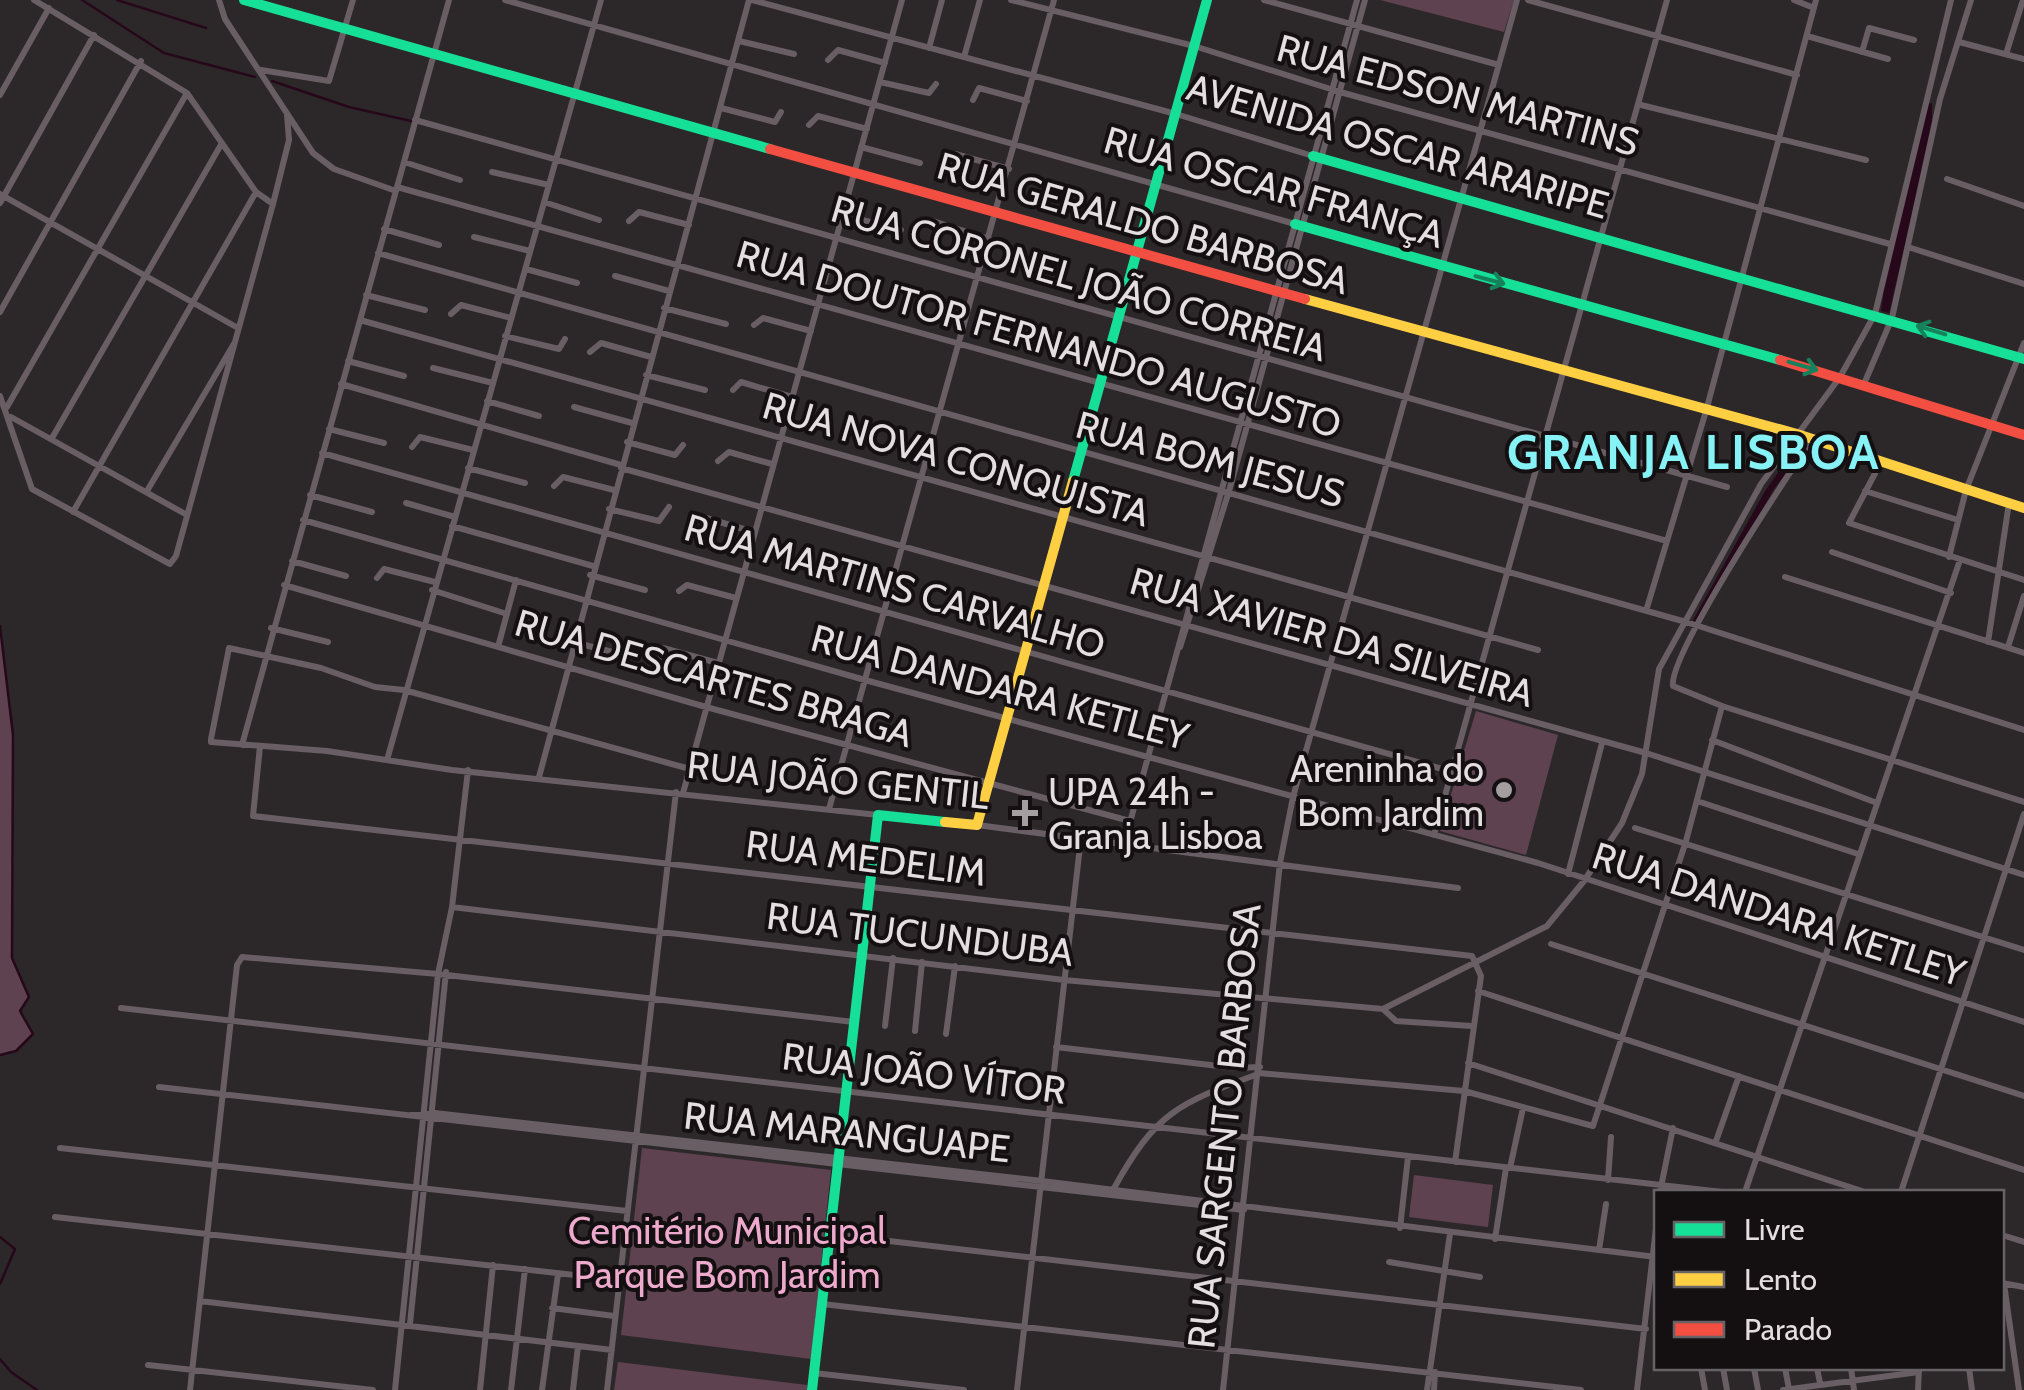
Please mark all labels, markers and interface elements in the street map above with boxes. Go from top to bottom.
street label: RUA EDSON MARTINS [1272,24,1644,166]
street label: AVENIDA OSCAR ARARIPE [1182,63,1614,229]
street label: RUA OSCAR FRANÇA [1099,116,1450,258]
street label: RUA GERALDO BARBOSA [932,142,1355,304]
street label: RUA CORONEL JOÃO CORREIA [826,185,1333,371]
street label: RUA DOUTOR FERNANDO AUGUSTO [731,230,1347,448]
one-way arrow [1474,271,1505,290]
one-way arrow [1916,320,1947,338]
one-way arrow [1787,358,1818,376]
street label: RUA NOVA CONQUISTA [757,381,1155,537]
street label: RUA BOM JESUS [1071,401,1349,517]
district label: GRANJA LISBOA [1507,423,1881,481]
street label: RUA MARTINS CARVALHO [679,503,1111,669]
street label: RUA XAVIER DA SILVEIRA [1125,557,1540,717]
street label: RUA DESCARTES BRAGA [510,599,919,757]
street label: RUA DANDARA KETLEY [806,614,1194,760]
street label: RUA JOÃO GENTIL [685,741,991,819]
place label: Areninha do Bom Jardim [1290,745,1484,836]
place label: UPA 24h - Granja Lisboa [1048,768,1262,859]
marker: Areninha do Bom Jardim [1493,779,1515,801]
marker: UPA 24h - Granja Lisboa [1012,800,1038,826]
street label: RUA MEDELIM [743,820,989,896]
street label: RUA DANDARA KETLEY [1587,832,1972,997]
street label: RUA TUCUNDUBA [764,892,1077,976]
street label: RUA SARGENTO BARBOSA [1177,901,1271,1351]
street label: RUA JOÃO VÍTOR [779,1032,1069,1114]
street label: RUA MARANGUAPE [682,1091,1012,1173]
legend [1654,1190,2004,1370]
park label: Cemitério Municipal Parque Bom Jardim [568,1207,886,1298]
text: Livre [1744,1211,1805,1248]
text: Lento [1744,1261,1817,1298]
text: Parado [1744,1311,1832,1348]

